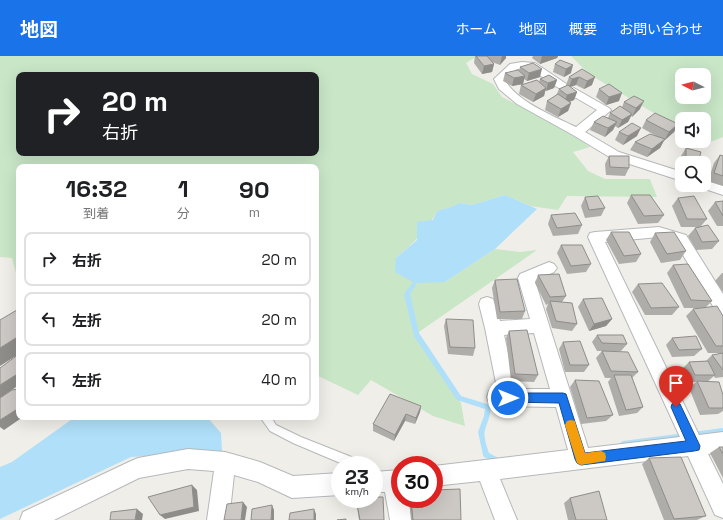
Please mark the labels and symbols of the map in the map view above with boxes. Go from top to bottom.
north arrow [675,68,711,104]
pin [659,366,693,407]
position arrow [487,377,529,419]
speed limit sign: 30 [391,456,443,508]

